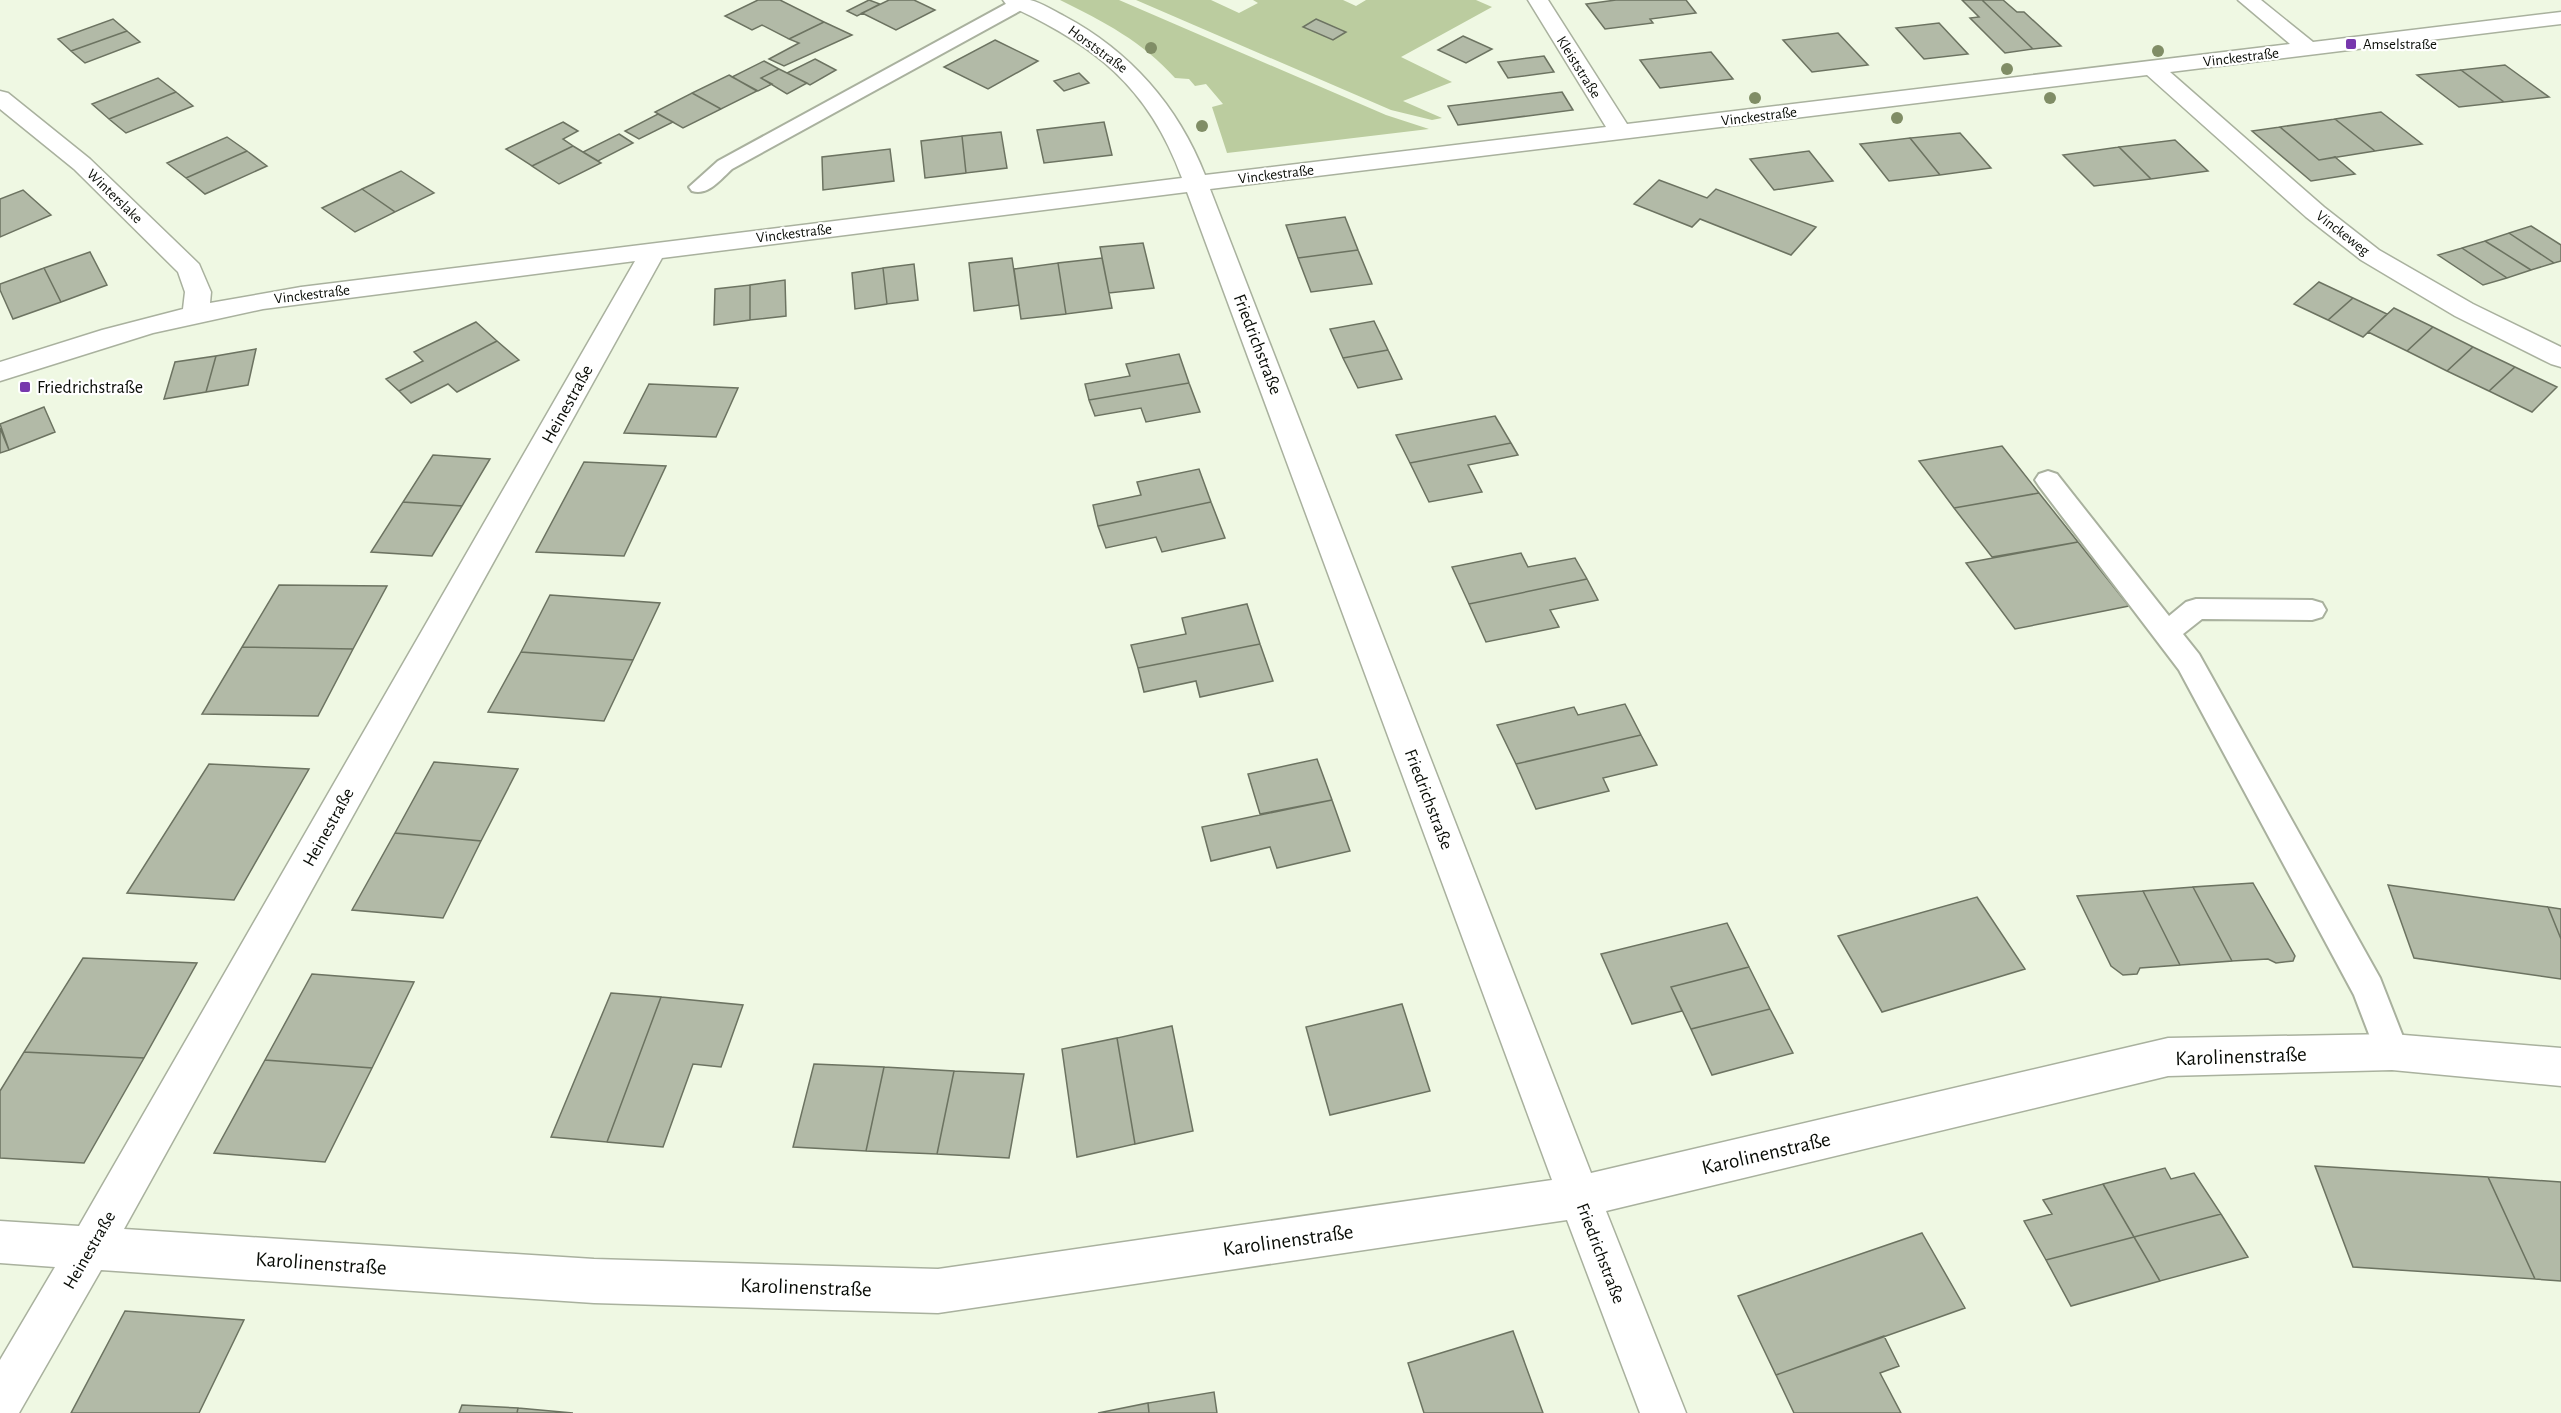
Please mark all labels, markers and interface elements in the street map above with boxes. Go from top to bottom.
street label: Horststraße [1065,23,1130,76]
street label: Kleiststraße [1554,34,1604,101]
marker: Amselstraße [2344,37,2358,51]
place label: Amselstraße [2363,37,2437,52]
street label: Vinckestraße [2202,45,2280,70]
street label: Vinckestraße [1720,104,1798,129]
street label: Vinckestraße [1237,162,1315,187]
street label: Winterslake [84,166,145,226]
street label: Vinckeweg [2313,208,2373,259]
street label: Vinckestraße [755,221,833,246]
street label: Vinckestraße [273,282,351,307]
street label: Friedrichstraße [1230,292,1284,397]
street label: Heinestraße [539,362,597,447]
place label: Friedrichstraße [37,379,143,397]
marker: Friedrichstraße [18,380,32,394]
street label: Friedrichstraße [1401,747,1455,852]
street label: Heinestraße [300,785,358,870]
street label: Karolinenstraße [2175,1044,2307,1069]
street label: Karolinenstraße [1700,1128,1833,1179]
street label: Friedrichstraße [1573,1201,1627,1306]
street label: Heinestraße [60,1208,119,1293]
street label: Karolinenstraße [1221,1221,1355,1260]
street label: Karolinenstraße [255,1248,387,1279]
street label: Karolinenstraße [740,1275,872,1300]

